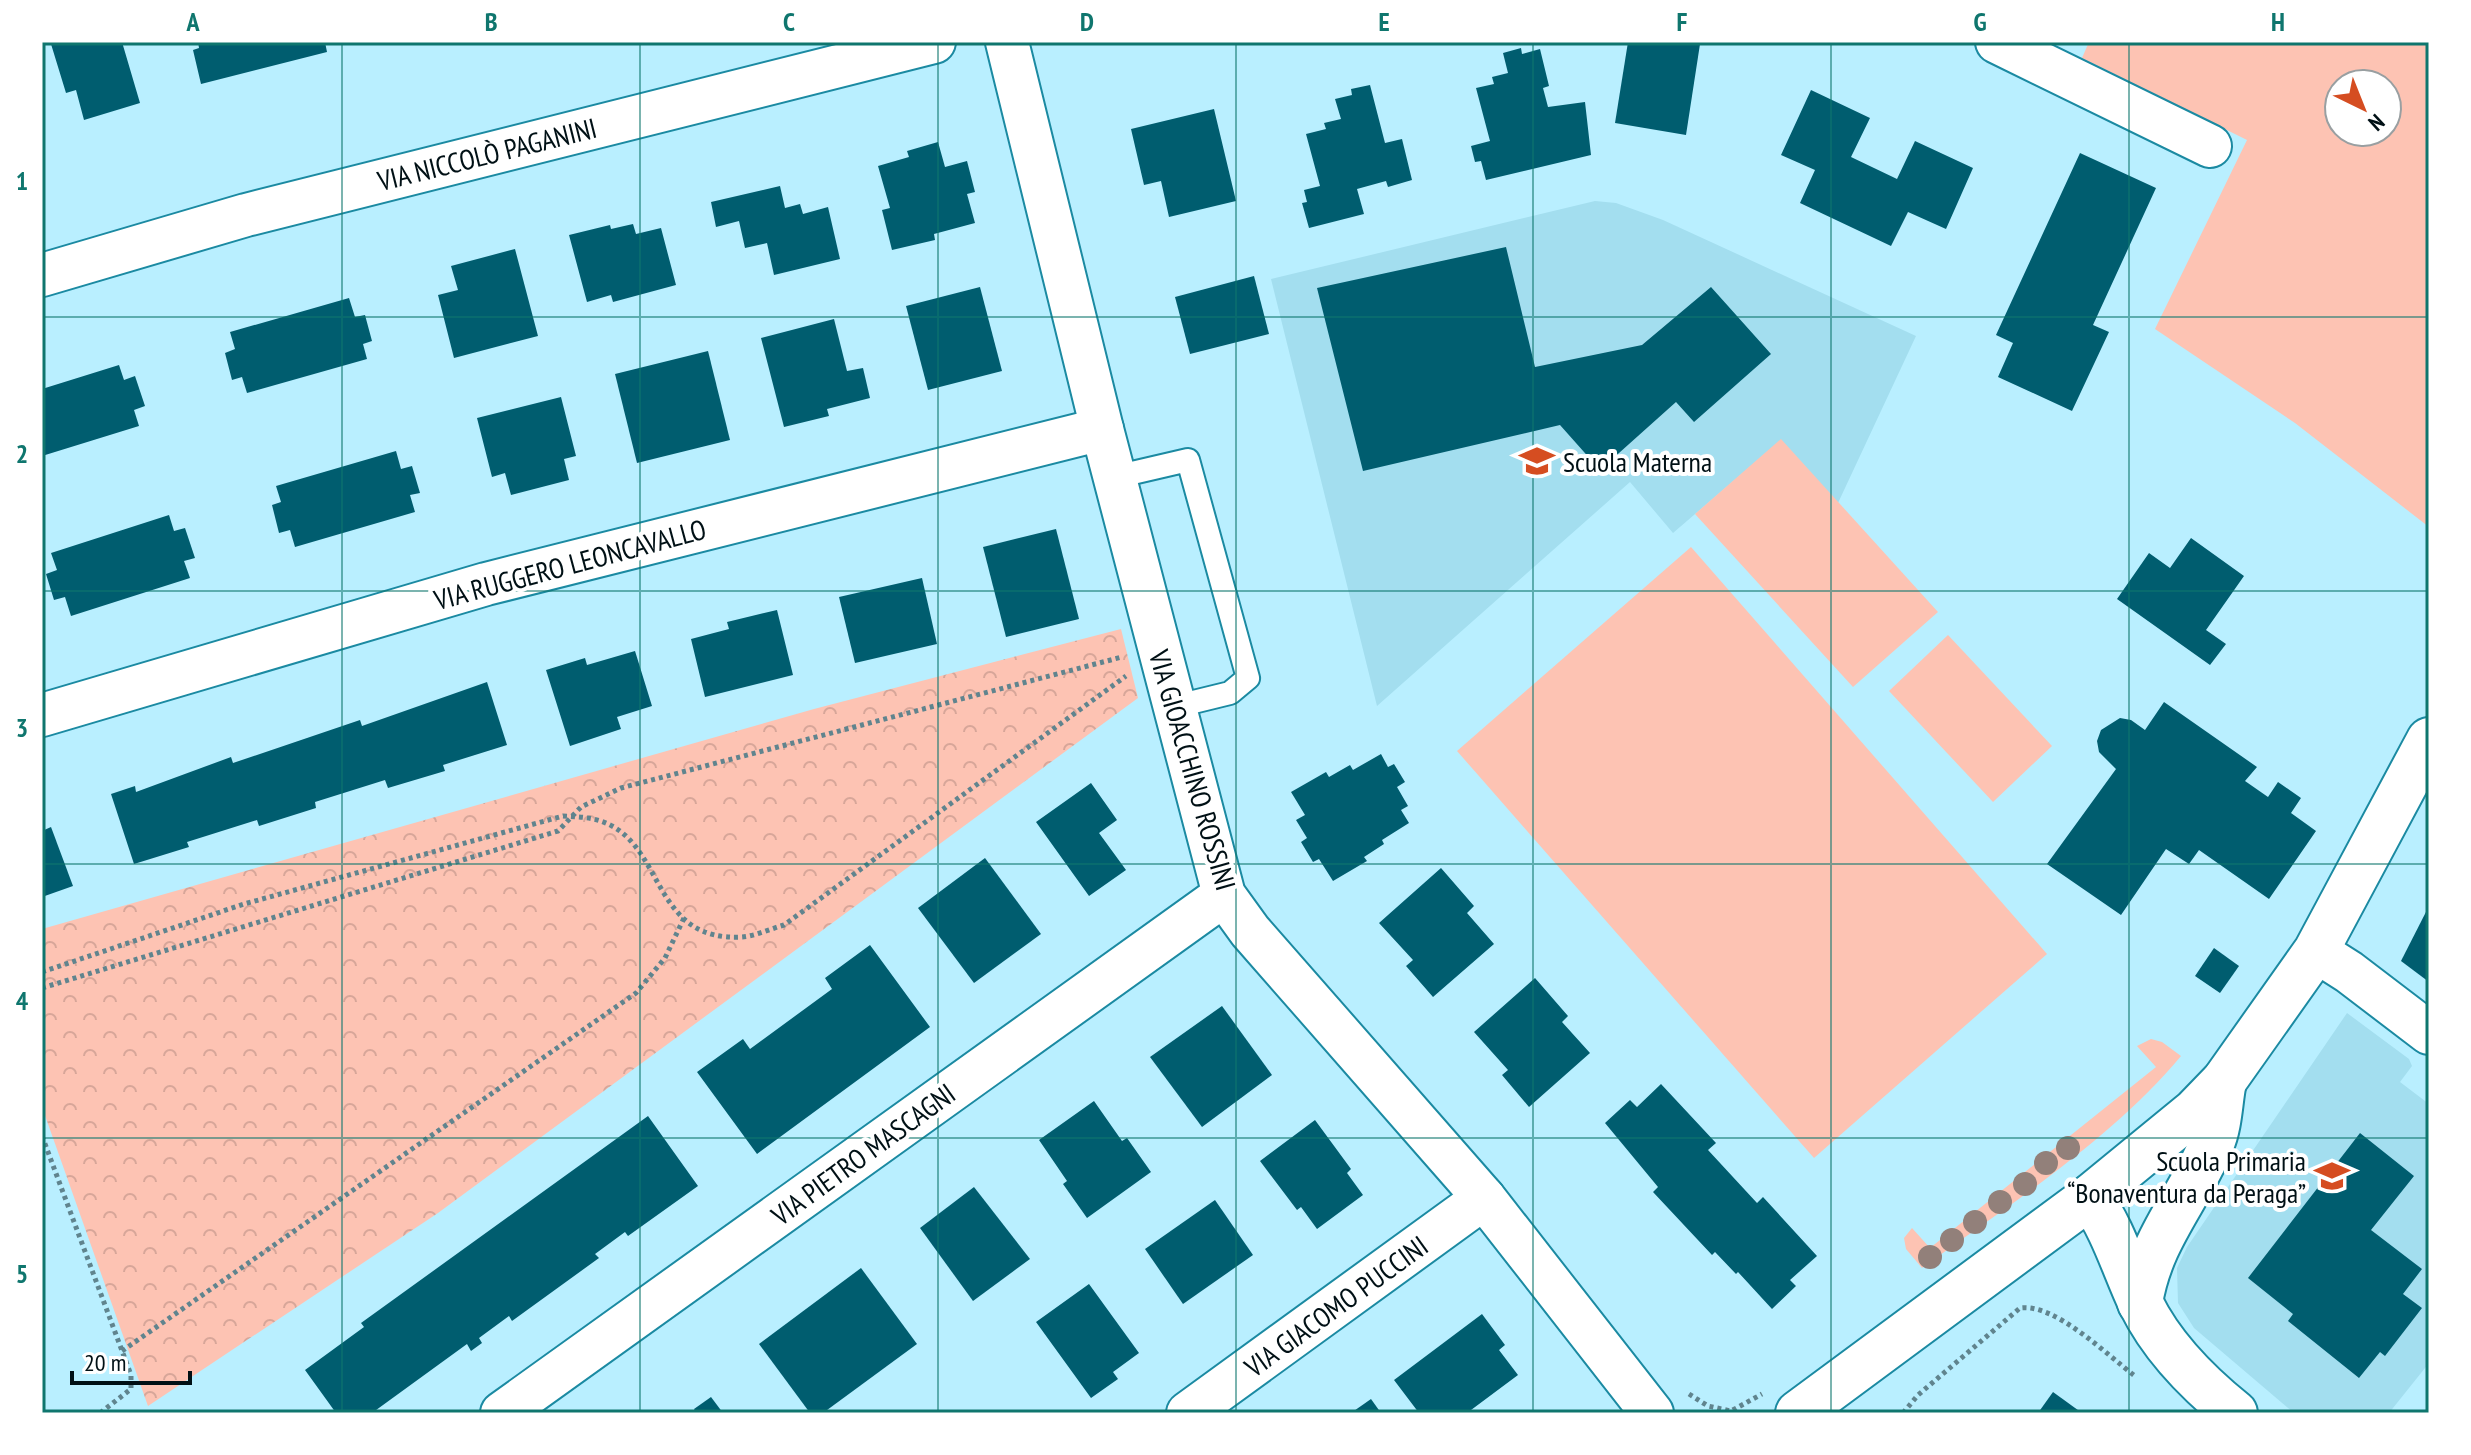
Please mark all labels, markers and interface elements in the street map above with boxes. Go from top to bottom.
text: A [185,5,200,38]
text: B [485,5,498,38]
text: C [783,5,795,38]
text: D [1080,5,1094,38]
text: E [1378,5,1390,38]
text: F [1677,5,1688,38]
text: G [1973,5,1987,38]
text: H [2271,5,2285,38]
north arrow [2323,68,2403,148]
text: N [2363,108,2391,137]
street label: VIA NICCOLÒ PAGANINI [373,109,600,199]
text: 1 [16,164,28,197]
text: 2 [16,437,28,470]
school or university icon: Scuola Materna [1518,442,1556,480]
place label: Scuola Materna [1563,443,1712,480]
street label: VIA RUGGERO LEONCAVALLO [429,510,710,618]
street label: VIA GIOACCHINO ROSSINI [1141,644,1245,895]
text: 3 [16,711,28,744]
text: 4 [16,984,29,1017]
street label: VIA PIETRO MASCAGNI [763,1075,962,1234]
place label: Scuola Primaria “Bonaventura da Peraga” [2067,1142,2306,1211]
school or university icon: Scuola Primaria “Bonaventura da Peraga” [2313,1157,2351,1195]
street label: VIA GIACOMO PUCCINI [1236,1227,1435,1386]
text: 5 [16,1257,28,1290]
scale bar [72,1335,190,1385]
text: 20 m [84,1347,126,1378]

